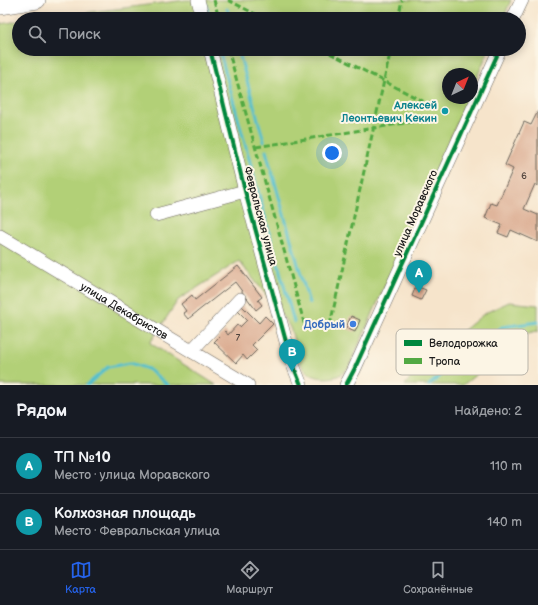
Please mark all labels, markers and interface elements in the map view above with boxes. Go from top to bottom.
search box [12,12,526,56]
icon: search [26,23,48,45]
text: Поиск [58,25,101,44]
north arrow [442,68,478,104]
place label: Алексей Леонтьевич Кекин [340,99,437,125]
marker: Алексей Леонтьевич Кекин [440,106,450,116]
your location [322,143,342,163]
street label: Февральская улица [241,165,280,267]
street label: улица Моравского [391,168,440,259]
house number: 6 [521,171,527,182]
pin: A [406,260,432,293]
street label: улица Декабристов [78,280,170,342]
place label: Добрый [304,318,345,331]
marker: Добрый [348,319,358,329]
legend [396,329,528,375]
house number: 7 [236,333,241,344]
text: Велодорожка [429,337,498,350]
pin: B [279,339,305,372]
text: Тропа [429,355,461,368]
text: Рядом [16,401,67,421]
text: Найдено: 2 [454,403,522,419]
text: ТП №10 [54,448,111,467]
text: A [25,458,33,474]
text: 110 m [490,458,522,474]
text: Место · улица Моравского [54,467,210,483]
text: Колхозная площадь [54,504,196,523]
text: B [24,514,34,530]
text: 140 m [487,514,522,530]
text: Место · Февральская улица [54,523,220,539]
tab: Карта [65,559,96,596]
tab: Маршрут [226,559,273,596]
tab: Сохранённые [403,559,473,596]

